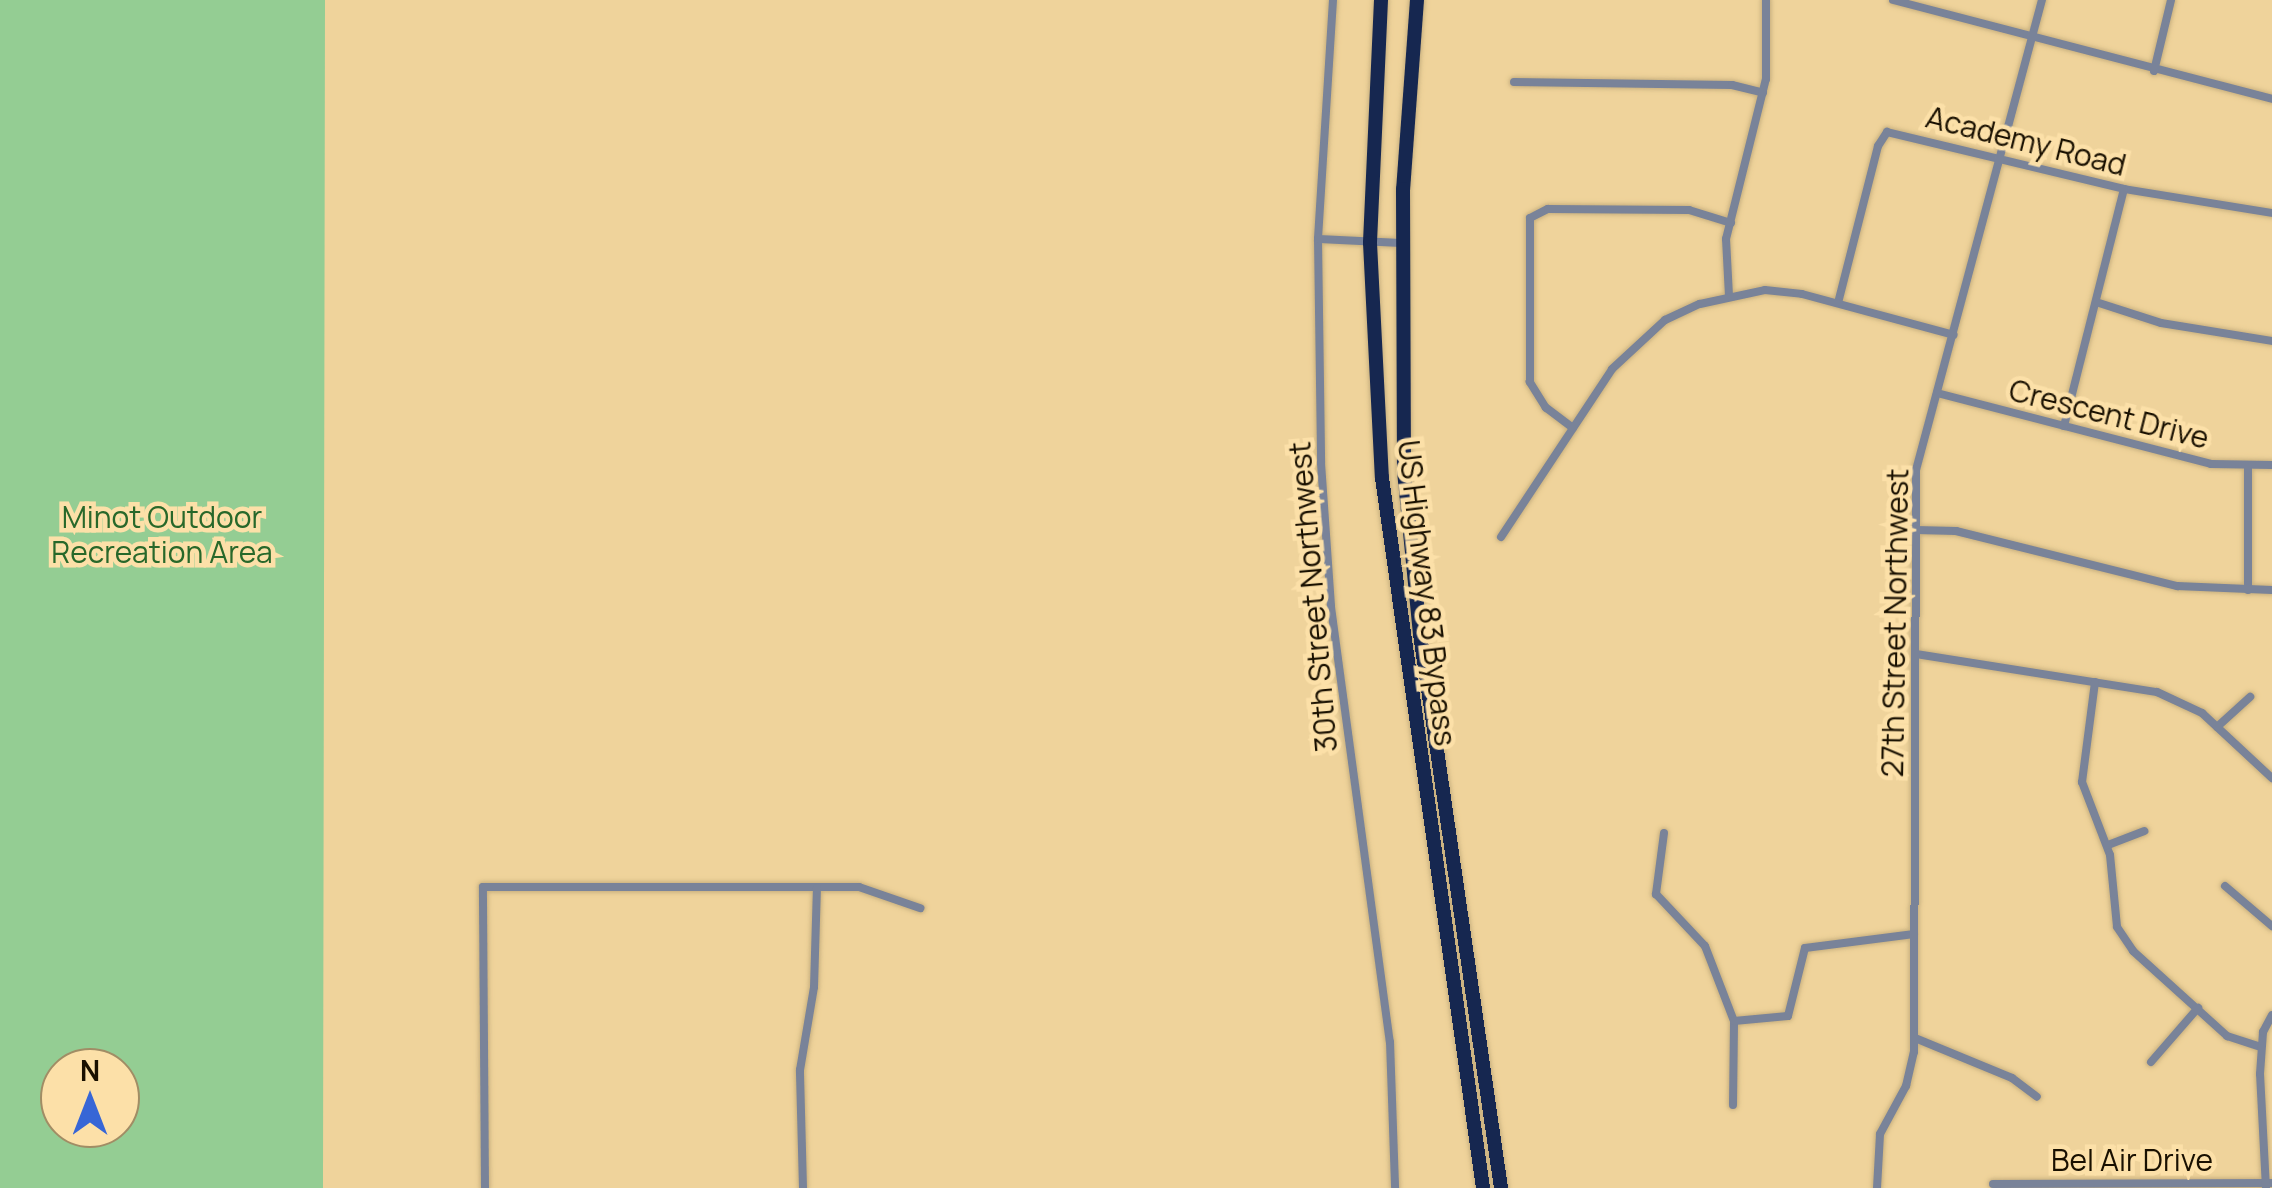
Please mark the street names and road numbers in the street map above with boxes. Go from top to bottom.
street label: Academy Road [1922,99,2130,183]
street label: Crescent Drive [2005,372,2213,456]
street label: US Highway 83 Bypass [1390,438,1464,748]
street label: 30th Street Northwest [1281,440,1345,754]
street label: 27th Street Northwest [1874,468,1916,778]
street label: Bel Air Drive [2051,1142,2213,1178]

